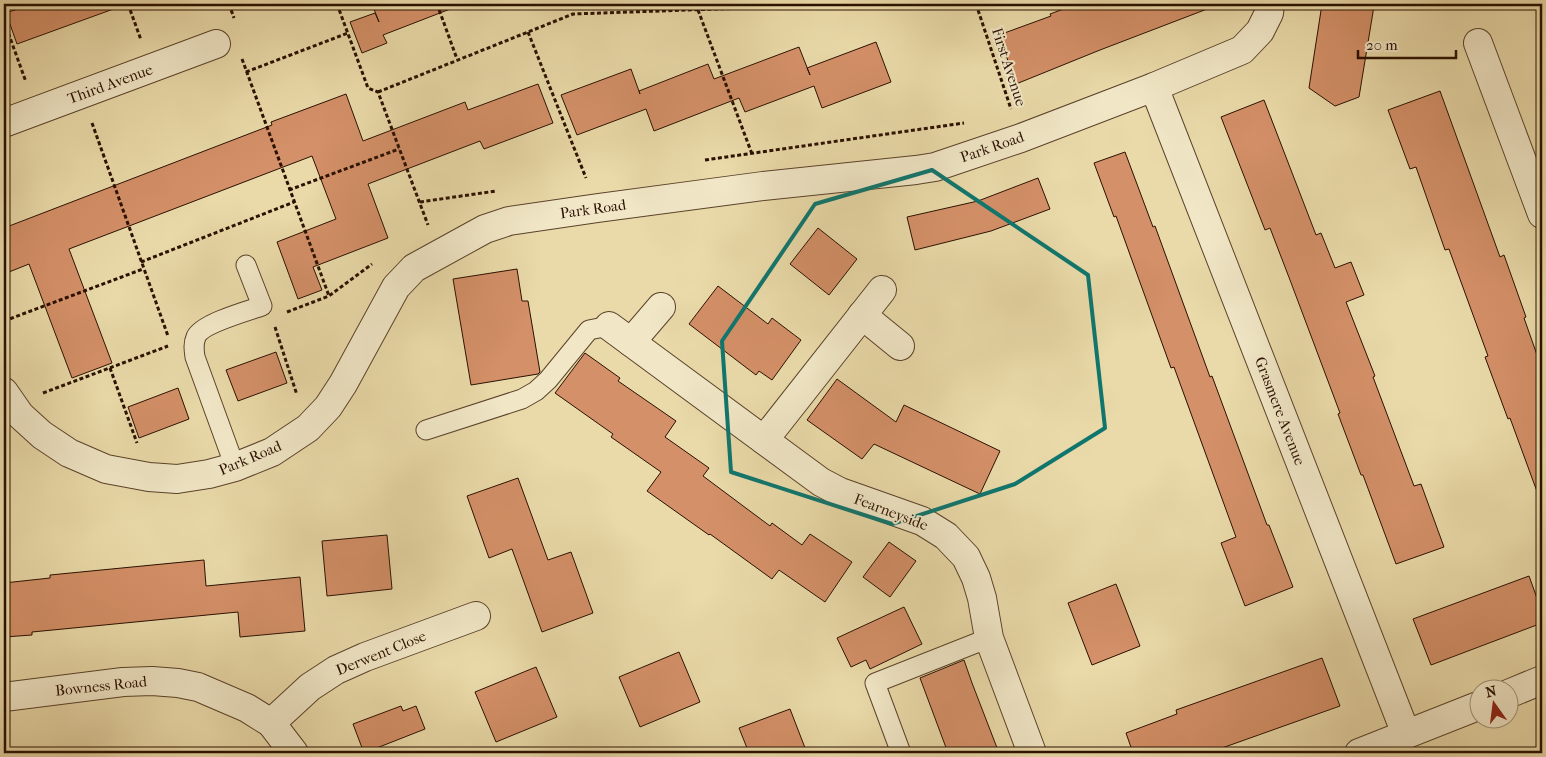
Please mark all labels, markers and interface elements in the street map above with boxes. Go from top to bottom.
street label: First Avenue [988,26,1030,109]
scale bar [1358,28,1456,60]
text: 20 m [1366,36,1398,54]
street label: Third Avenue [65,60,156,108]
street label: Park Road [958,127,1027,166]
street label: Park Road [559,195,628,223]
street label: Grasmere Avenue [1251,354,1309,468]
street label: Park Road [216,436,285,479]
street label: Fearneyside [851,490,931,535]
street label: Derwent Close [333,627,429,679]
street label: Bowness Road [54,672,148,700]
north arrow [1468,680,1518,730]
text: N [1484,682,1499,701]

